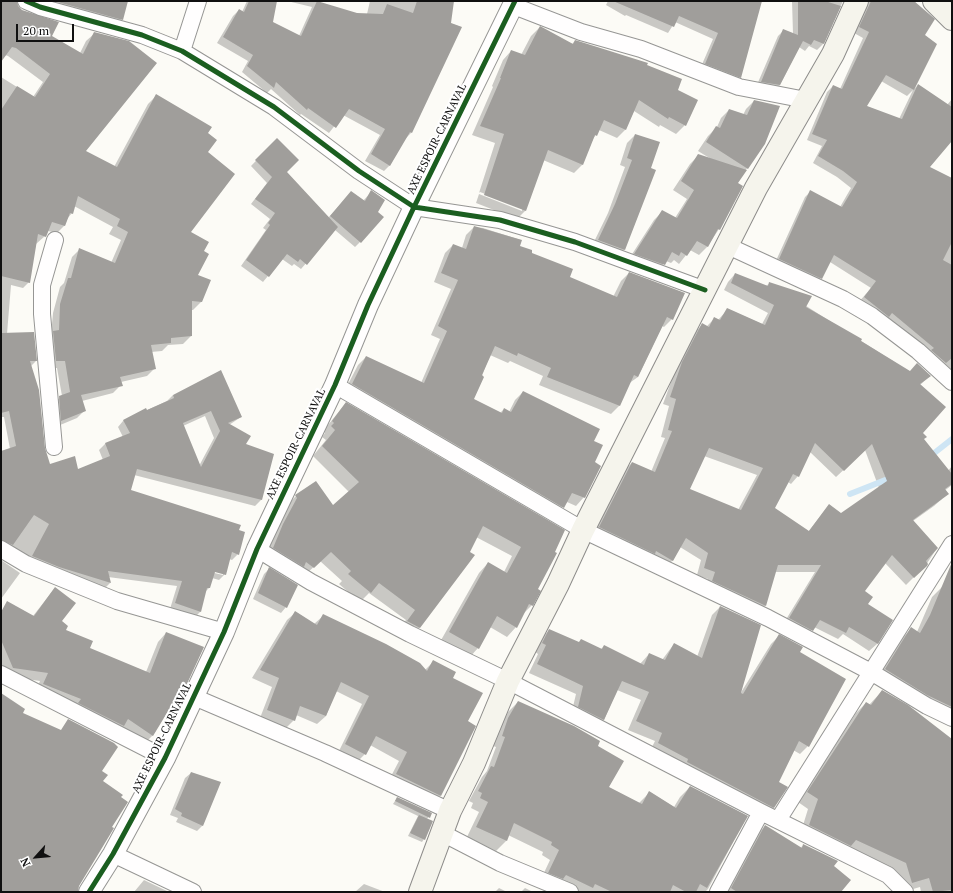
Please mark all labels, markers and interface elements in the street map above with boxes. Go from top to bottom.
scale bar [18,16,76,42]
text: 20 m [23,23,49,38]
street label: AXE ESPOIR-CARNAVAL [404,82,470,196]
street label: AXE ESPOIR-CARNAVAL [263,387,329,501]
street label: AXE ESPOIR-CARNAVAL [129,681,195,795]
north arrow [16,837,56,877]
text: N [17,856,33,869]

